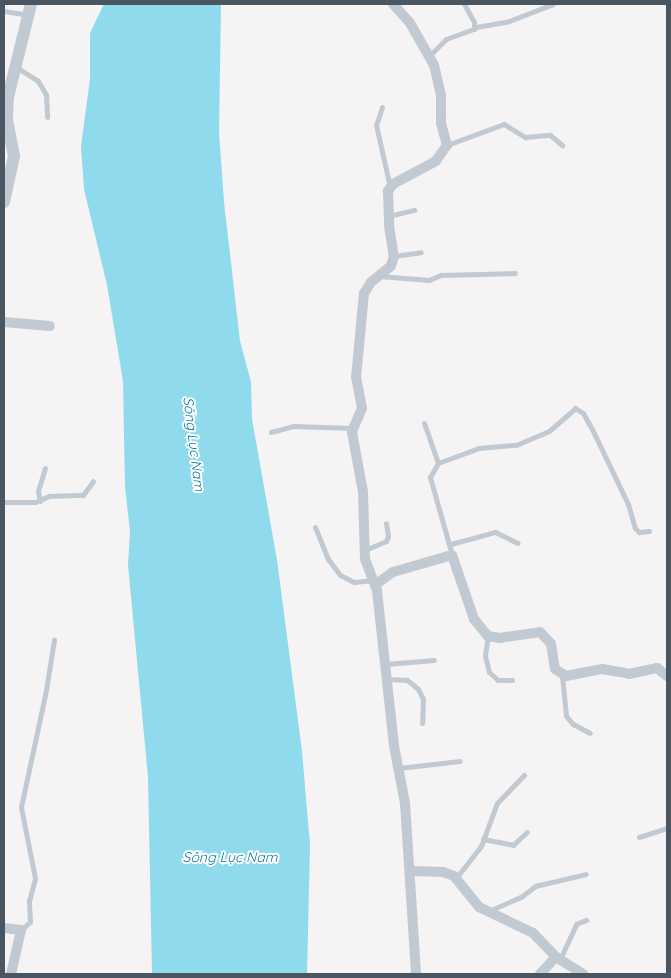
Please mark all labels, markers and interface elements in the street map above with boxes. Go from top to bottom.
water label: Sông Lục Nam [180,396,208,492]
water label: Sông Lục Nam [183,849,277,865]

